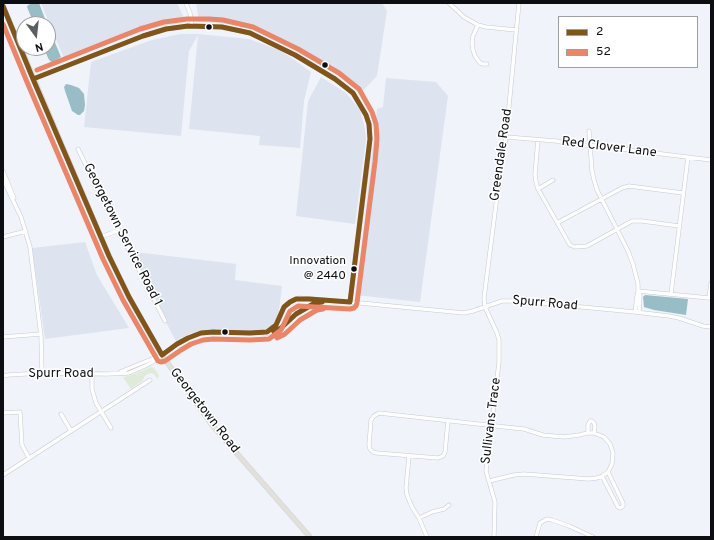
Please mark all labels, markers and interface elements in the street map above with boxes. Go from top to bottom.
north arrow [16,16,56,56]
legend [558,16,698,68]
unlabelled marker [204,22,214,32]
text: 2 [596,24,603,40]
text: N [33,39,44,54]
text: 52 [596,44,611,60]
unlabelled marker [320,60,330,70]
street label: Greendale Road [488,108,516,202]
street label: Red Clover Lane [561,134,657,162]
street label: Georgetown Service Road 1 [79,161,165,309]
place label: Innovation @ 2440 [289,255,346,283]
marker: Innovation @ 2440 [349,264,359,274]
street label: Spurr Road [512,293,578,315]
unlabelled marker [220,327,230,337]
street label: Georgetown Road [166,365,242,457]
street label: Spurr Road [28,366,94,382]
street label: Sullivans Trace [479,377,505,465]

